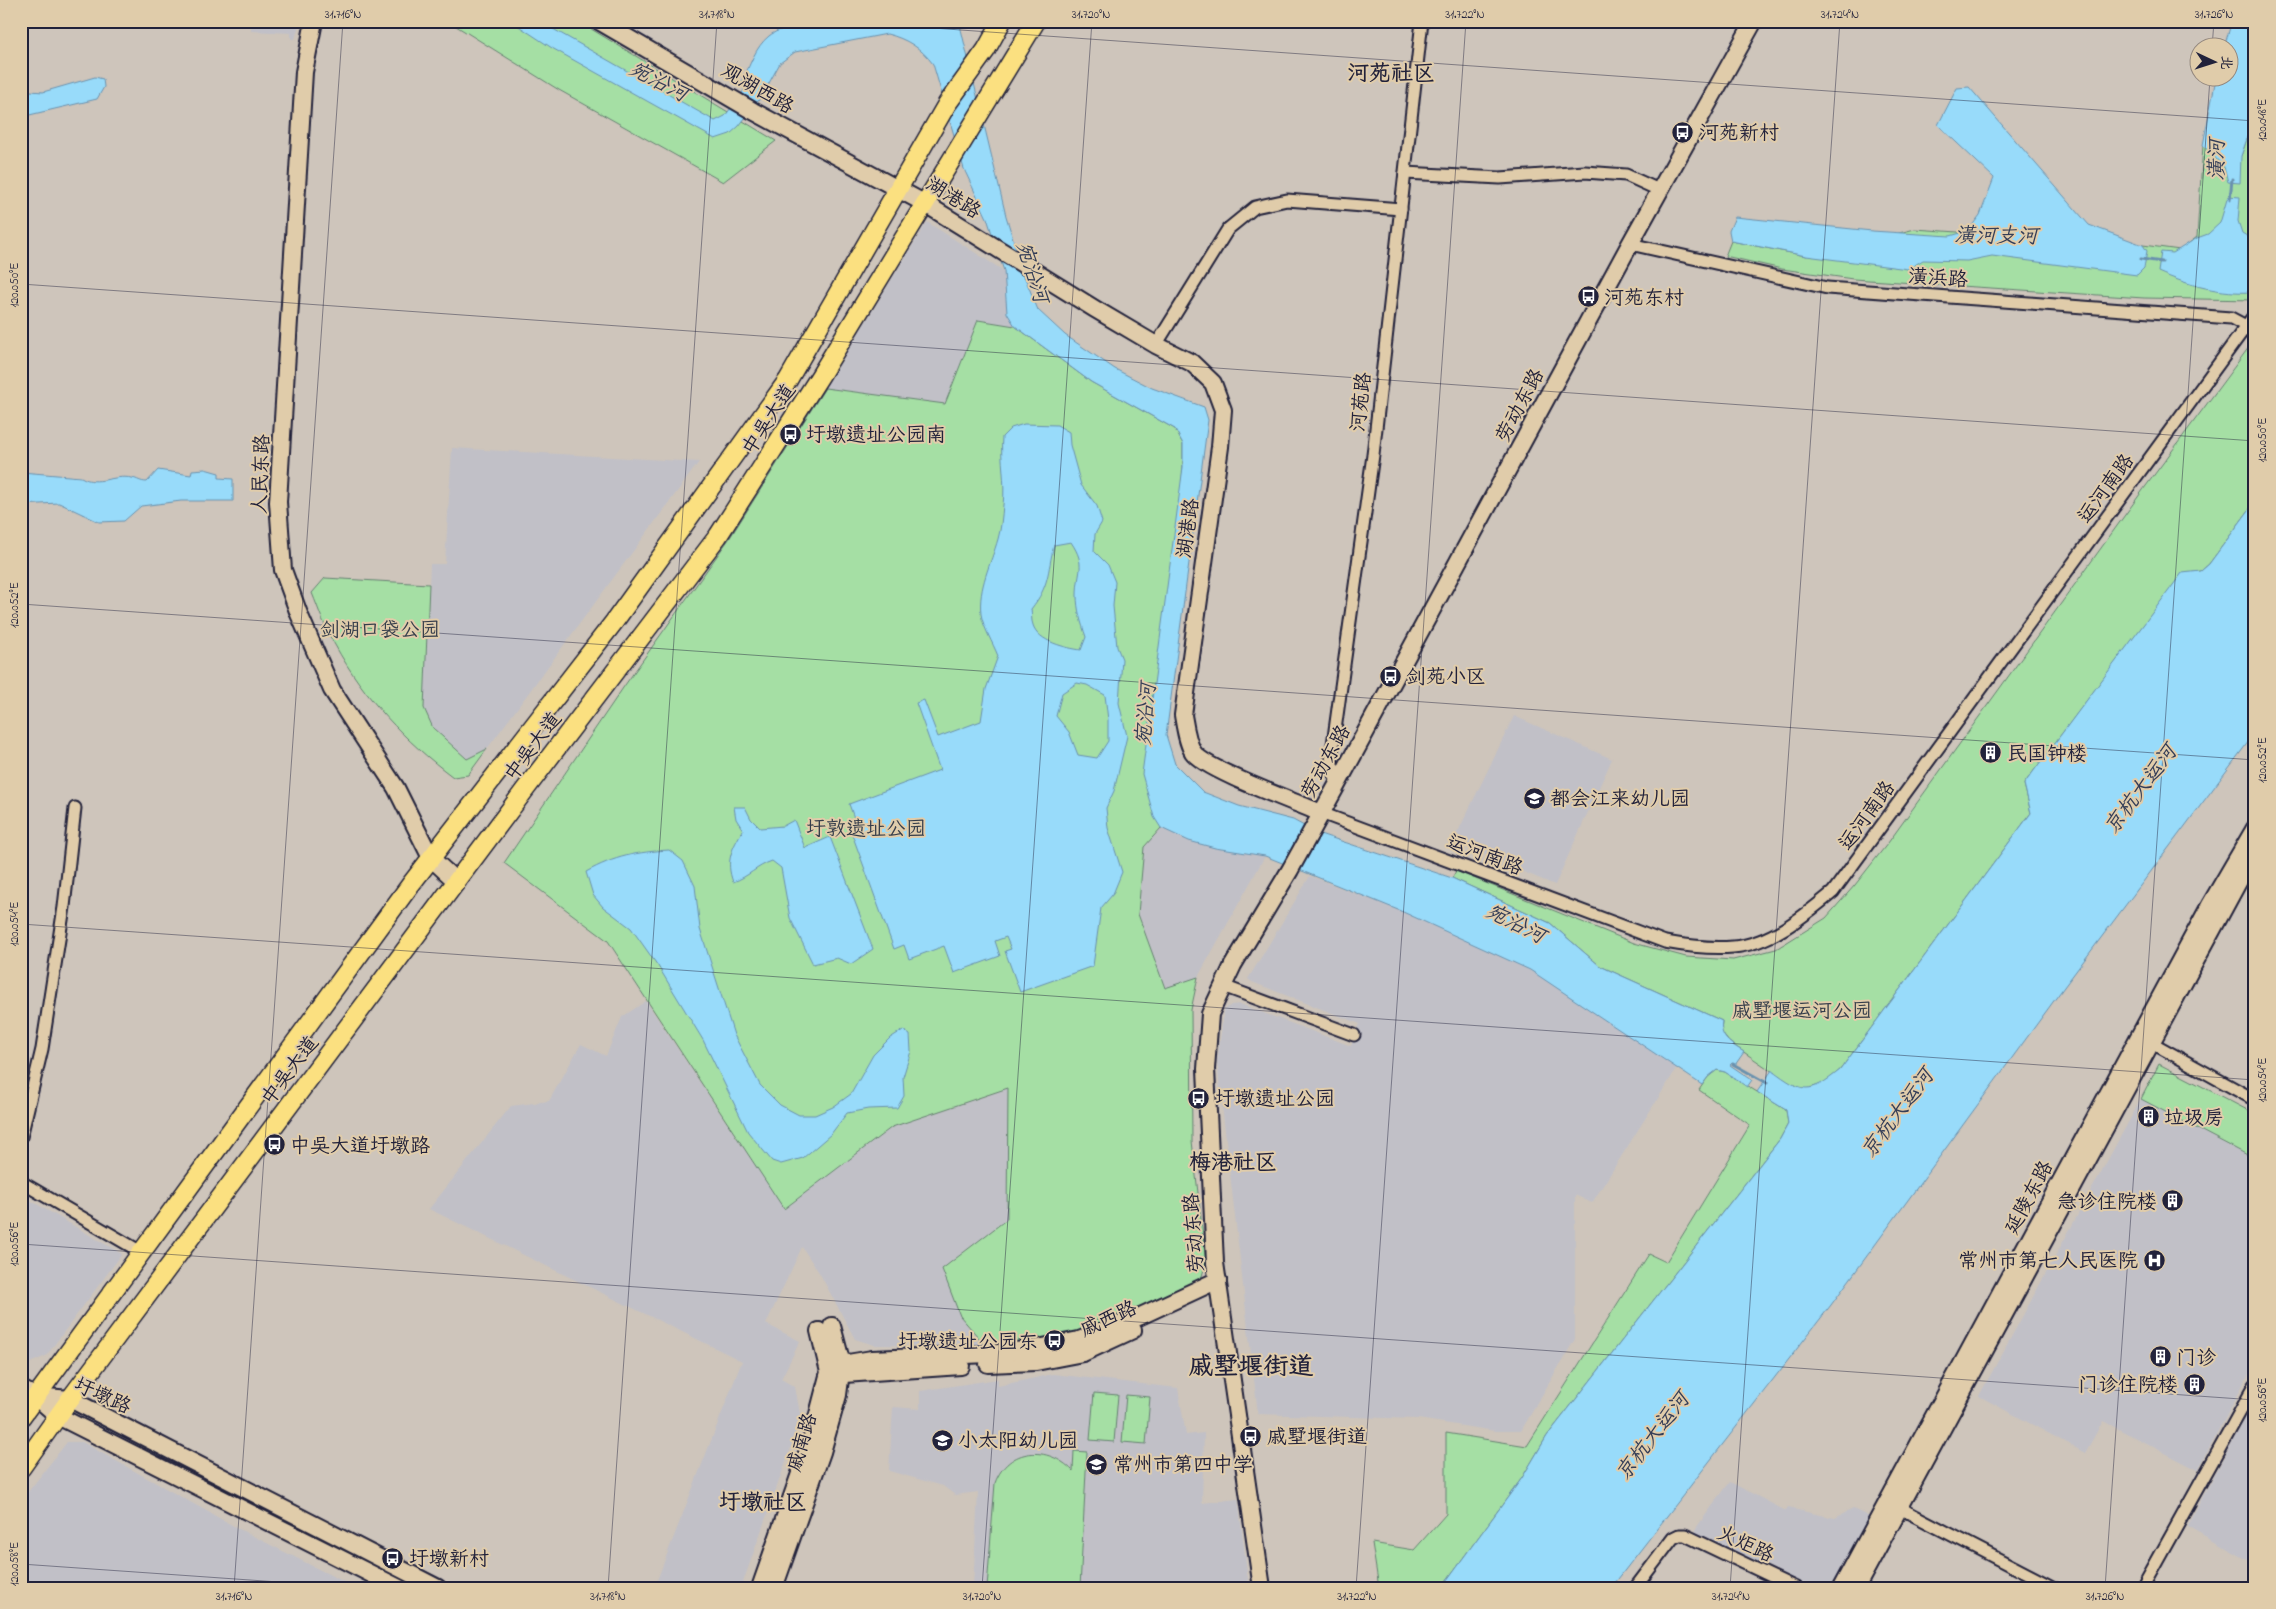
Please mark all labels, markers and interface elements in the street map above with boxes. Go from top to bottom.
text: 31.716°N [325,6,361,24]
text: 31.718°N [699,6,735,24]
text: 31.720°N [1072,6,1110,24]
text: 31.722°N [1445,6,1485,24]
text: 31.724°N [1821,6,1859,24]
text: 31.726°N [2195,6,2233,24]
north arrow [2188,38,2238,88]
water label: 宛沿河 [623,55,696,112]
text: 北 [2215,55,2236,71]
street label: 观湖西路 [715,58,800,123]
district label: 河苑社区 [1347,59,1435,91]
text: 120.048°E [2254,99,2272,141]
bus stop icon: 河苑新村 [1671,120,1695,144]
place label: 河苑新村 [1699,120,1779,149]
water label: 潢河 [2203,136,2233,181]
street label: 湖港路 [920,171,987,228]
water label: 潢河支河 [1954,221,2041,253]
water label: 宛沿河 [1008,238,1056,310]
text: 120.050°E [6,262,24,308]
street label: 潢浜路 [1907,263,1970,296]
bus stop icon: 河苑东村 [1576,285,1600,309]
place label: 河苑东村 [1604,285,1684,314]
street label: 劳动东路 [1490,363,1553,448]
street label: 河苑路 [1345,370,1380,434]
street label: 中吴大道 [736,379,804,462]
text: 120.050°E [2254,417,2272,463]
bus stop icon: 圩墩遗址公园南 [778,422,802,446]
place label: 圩墩遗址公园南 [806,422,946,451]
street label: 人民东路 [247,433,278,515]
street label: 运河南路 [2072,448,2143,530]
street label: 湖港路 [1171,496,1208,560]
text: 120.052°E [6,582,24,628]
park label: 剑湖口袋公园 [320,617,440,646]
bus stop icon: 剑苑小区 [1378,664,1402,688]
place label: 剑苑小区 [1406,664,1486,693]
water label: 宛沿河 [1129,678,1165,747]
street label: 中吴大道 [498,707,570,788]
street label: 劳动东路 [1295,719,1360,804]
water label: 京杭大运河 [2098,737,2187,841]
text: 120.052°E [2254,737,2272,783]
building icon: 民国钟楼 [1979,741,2003,765]
place label: 民国钟楼 [2007,741,2087,770]
street label: 运河南路 [1833,775,1904,857]
school or university icon: 都会江来幼儿园 [1522,786,1546,810]
place label: 都会江来幼儿园 [1550,786,1690,815]
park label: 圩敦遗址公园 [806,816,926,845]
street label: 运河南路 [1442,828,1528,885]
water label: 宛沿河 [1480,897,1553,954]
text: 120.054°E [6,902,24,946]
park label: 戚墅堰运河公园 [1732,998,1872,1027]
street label: 中吴大道 [255,1031,327,1112]
text: 120.054°E [2254,1058,2272,1102]
water label: 京杭大运河 [1855,1061,1944,1165]
bus stop icon: 圩墩遗址公园 [1187,1086,1211,1110]
place label: 圩墩遗址公园 [1215,1086,1335,1115]
building icon: 垃圾房 [2136,1105,2160,1129]
place label: 垃圾房 [2164,1105,2224,1134]
bus stop icon: 中吴大道圩墩路 [262,1133,286,1157]
place label: 中吴大道圩墩路 [290,1133,431,1162]
district label: 梅港社区 [1189,1148,1277,1180]
street label: 延陵东路 [1999,1155,2062,1240]
place label: 急诊住院楼 [2057,1189,2157,1218]
building icon: 急诊住院楼 [2161,1189,2185,1213]
street label: 劳动东路 [1178,1191,1213,1274]
text: 120.056°E [6,1221,24,1267]
place label: 常州市第七人民医院 [1958,1248,2138,1277]
hospital icon: 常州市第七人民医院 [2142,1248,2166,1272]
street label: 戚西路 [1076,1294,1143,1346]
place label: 圩墩遗址公园东 [898,1329,1038,1358]
bus stop icon: 圩墩遗址公园东 [1042,1329,1066,1353]
building icon: 门诊 [2148,1345,2172,1369]
place label: 门诊 [2176,1345,2216,1374]
district label: 戚墅堰街道 [1188,1350,1314,1386]
street label: 圩墩路 [69,1372,136,1423]
place label: 门诊住院楼 [2078,1372,2178,1401]
building icon: 门诊住院楼 [2182,1372,2206,1396]
text: 120.056°E [2254,1377,2272,1423]
water label: 京杭大运河 [1609,1384,1700,1488]
street label: 戚南路 [781,1409,826,1476]
bus stop icon: 戚墅堰街道 [1239,1424,1263,1448]
place label: 戚墅堰街道 [1267,1424,1367,1453]
school or university icon: 小太阳幼儿园 [930,1428,954,1452]
place label: 小太阳幼儿园 [958,1428,1078,1457]
school or university icon: 常州市第四中学 [1085,1452,1109,1476]
place label: 常州市第四中学 [1113,1452,1253,1481]
district label: 圩墩社区 [719,1488,807,1520]
street label: 火炬路 [1712,1519,1779,1572]
text: 120.058°E [6,1542,24,1586]
bus stop icon: 圩墩新村 [381,1546,405,1570]
place label: 圩墩新村 [409,1546,489,1575]
text: 31.716°N [216,1588,252,1606]
text: 31.718°N [590,1588,626,1606]
text: 31.720°N [963,1588,1001,1606]
text: 31.722°N [1337,1588,1377,1606]
text: 31.724°N [1712,1588,1750,1606]
text: 31.726°N [2086,1588,2124,1606]

